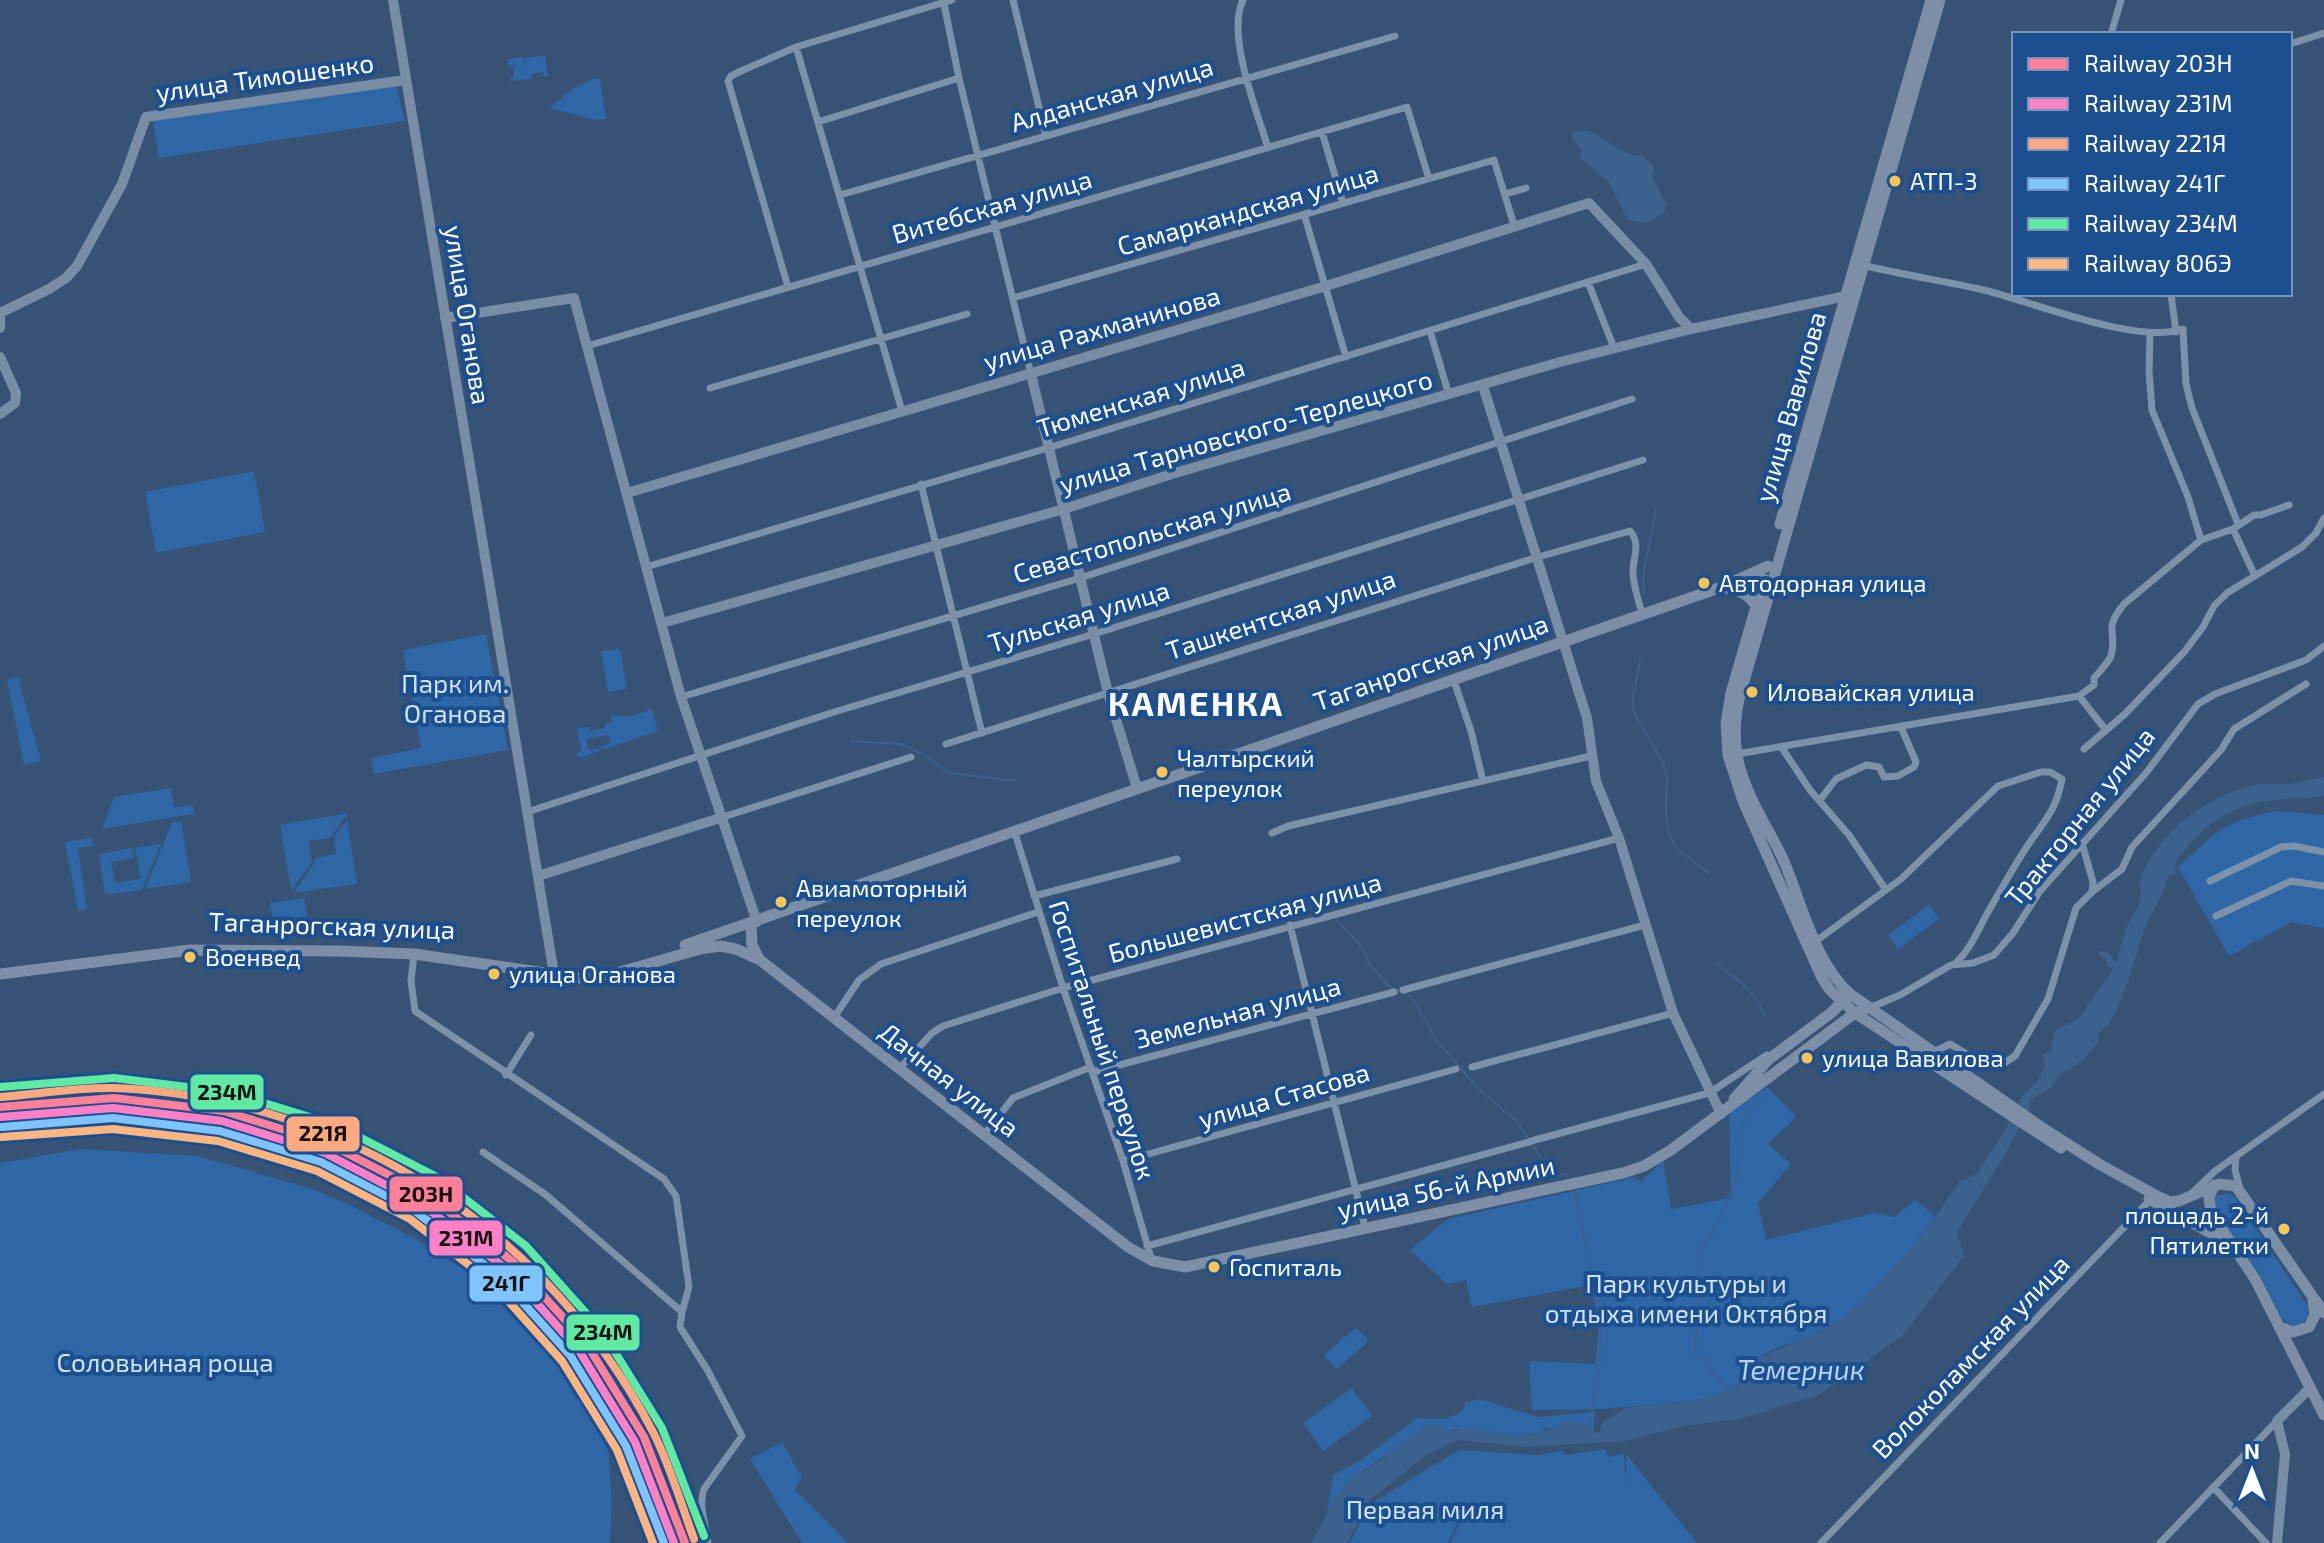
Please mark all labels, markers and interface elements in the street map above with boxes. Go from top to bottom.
legend [2012,32,2292,296]
street label: улица Тимошенко [154,46,376,108]
text: Railway 203Н [2084,48,2233,77]
street label: Алданская улица [1007,50,1217,138]
text: Railway 231М [2084,88,2233,117]
text: Railway 221Я [2084,128,2226,157]
street label: Самаркандская улица [1113,156,1382,262]
street label: Витебская улица [888,162,1095,250]
place label: АТП-3 [1910,166,1978,195]
text: Railway 241Г [2084,168,2225,197]
marker: АТП-3 [1887,173,1903,189]
text: Railway 234М [2084,208,2238,237]
street label: улица Оганова [438,223,498,407]
text: Railway 806Э [2084,248,2232,277]
street label: улица Рахманинова [980,279,1224,377]
street label: улица Вавилова [1748,308,1833,506]
street label: Тюменская улица [1033,350,1249,444]
street label: улица Тарновского-Терлецкого [1056,362,1436,500]
street label: Севастопольская улица [1009,475,1294,590]
street label: Ташкентская улица [1162,562,1400,666]
place label: Автодорная улица [1719,568,1926,598]
street label: Тульская улица [984,573,1173,659]
marker: Автодорная улица [1696,575,1712,591]
street label: Таганрогская улица [1309,607,1552,717]
park label: Парк им. Оганова [401,667,509,728]
place label: Иловайская улица [1767,677,1975,707]
district label: КАМЕНКА [1108,682,1284,723]
marker: Иловайская улица [1744,684,1760,700]
street label: Тракторная улица [1997,720,2161,912]
place label: Чалтырский переулок [1177,743,1315,803]
marker: Чалтырский переулок [1154,764,1170,780]
street label: Большевистская улица [1104,865,1385,969]
place label: Авиамоторный переулок [796,873,968,933]
marker: Авиамоторный переулок [773,894,789,910]
street label: Госпитальный переулок [1043,896,1163,1183]
street label: Таганрогская улица [208,905,456,945]
place label: Военвед [205,942,301,971]
marker: Военвед [182,949,198,965]
place label: улица Оганова [509,959,676,989]
marker: улица Оганова [486,966,502,982]
street label: Земельная улица [1131,969,1344,1055]
street label: Дачная улица [873,1015,1026,1144]
place label: улица Вавилова [1822,1043,2004,1073]
marker: улица Вавилова [1799,1050,1815,1066]
street label: улица Стасова [1194,1055,1373,1135]
line badge: 234М [189,1073,265,1111]
text: 234М [197,1078,257,1104]
line badge: 221Я [285,1115,361,1153]
text: 221Я [298,1119,348,1145]
street label: улица 56-й Армии [1334,1148,1557,1226]
line badge: 203Н [388,1175,464,1213]
text: 203Н [399,1180,453,1206]
place label: площадь 2-й Пятилетки [2125,1200,2269,1259]
line badge: 231М [428,1219,504,1257]
marker: площадь 2-й Пятилетки [2276,1221,2292,1237]
text: 231М [439,1224,493,1250]
street label: Волоколамская улица [1865,1248,2076,1465]
place label: Госпиталь [1229,1252,1342,1281]
marker: Госпиталь [1206,1259,1222,1275]
line badge: 241Г [468,1264,544,1303]
park label: Парк культуры и отдыха имени Октября [1545,1267,1827,1328]
text: 241Г [482,1269,530,1295]
line badge: 234М [565,1313,641,1352]
text: 234М [573,1318,633,1344]
park label: Соловьиная роща [56,1346,274,1377]
water label: Темерник [1737,1352,1865,1386]
north arrow [2212,1431,2292,1511]
text: N [2244,1437,2260,1463]
park label: Первая миля [1346,1493,1504,1524]

